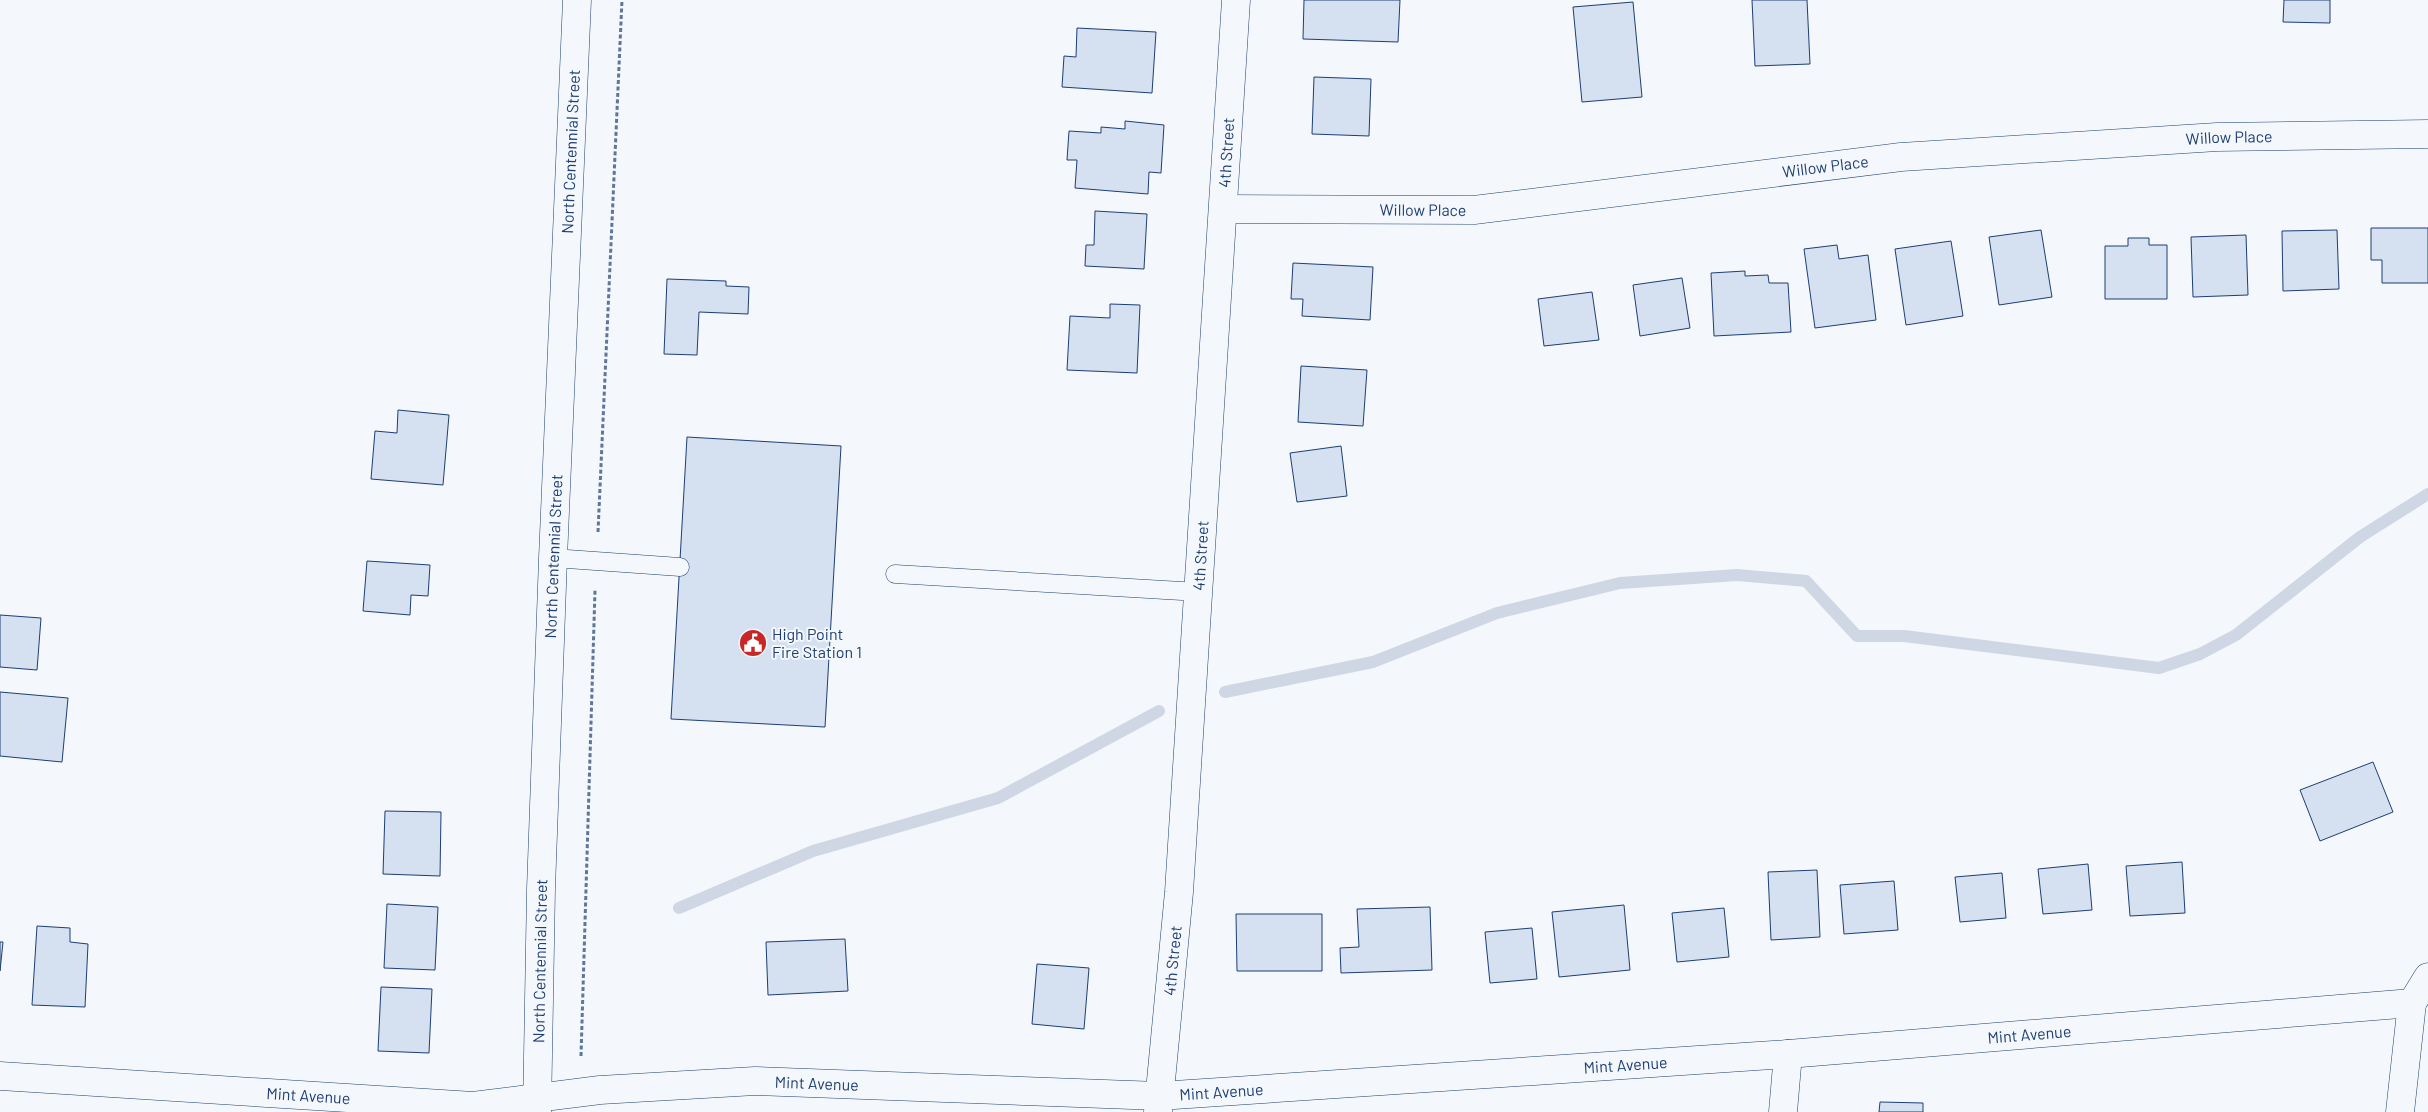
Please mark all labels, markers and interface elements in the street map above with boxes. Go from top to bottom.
street label: North Centennial Street [557,69,583,234]
street label: 4th Street [1214,117,1237,188]
street label: Willow Place [2185,126,2273,148]
street label: Willow Place [1781,151,1870,181]
street label: Willow Place [1380,200,1466,219]
street label: North Centennial Street [540,474,566,639]
street label: 4th Street [1188,520,1212,591]
place label: High Point Fire Station 1 [772,624,862,661]
public building icon: High Point Fire Station 1 [738,628,768,658]
street label: North Centennial Street [528,878,550,1043]
street label: 4th Street [1159,925,1185,996]
street label: Mint Avenue [1987,1021,2072,1047]
street label: Mint Avenue [1583,1052,1668,1077]
street label: Mint Avenue [774,1072,859,1094]
street label: Mint Avenue [1179,1079,1264,1104]
street label: Mint Avenue [266,1083,351,1107]

